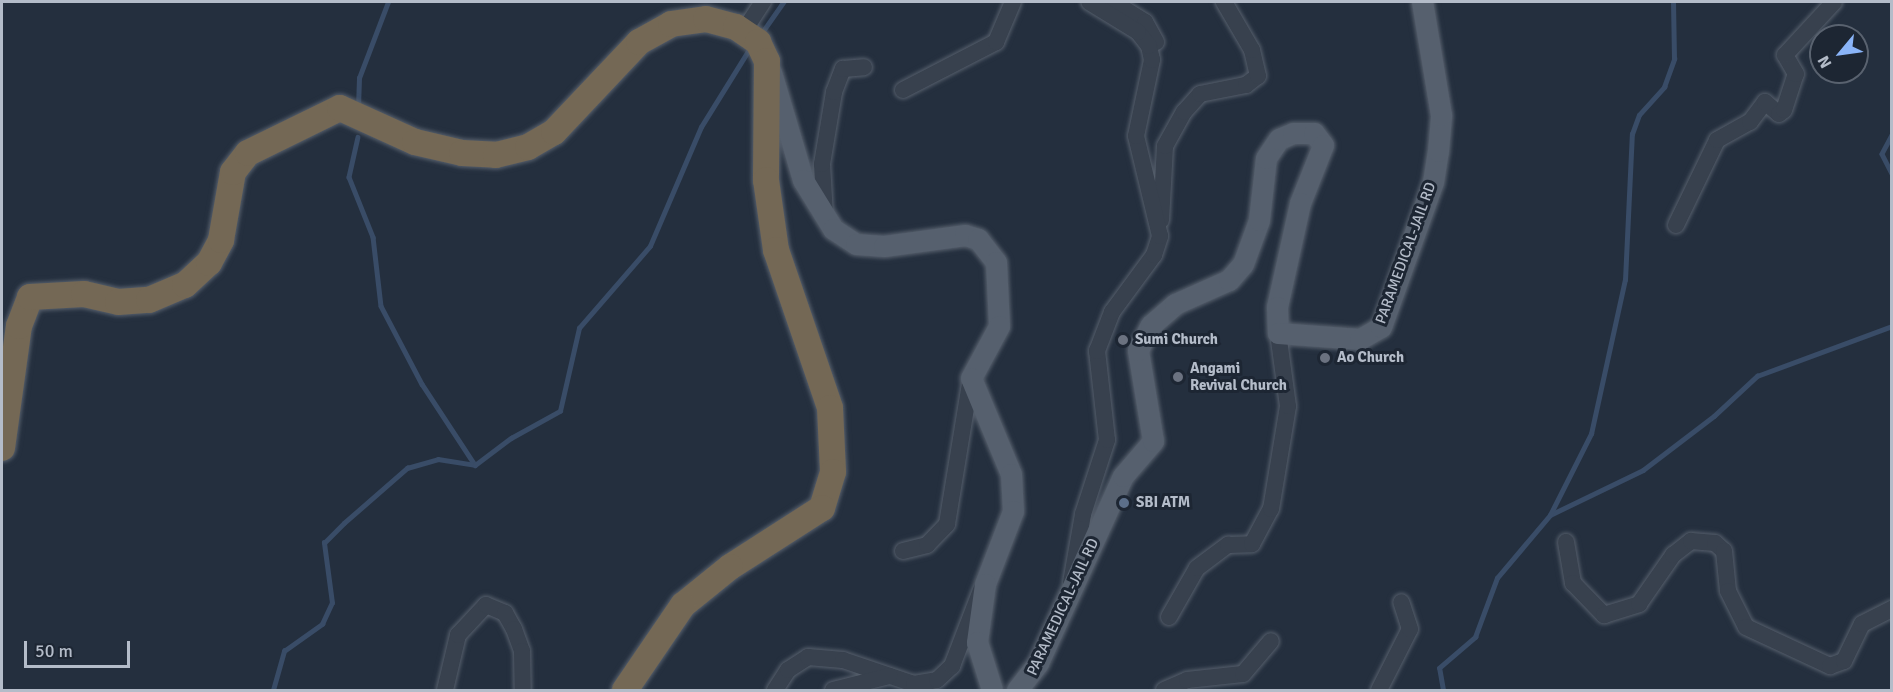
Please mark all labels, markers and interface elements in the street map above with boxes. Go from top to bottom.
north arrow [1809,24,1869,84]
text: N [1814,52,1836,71]
street label: PARAMEDICAL-JAIL RD [1372,180,1440,326]
place label: Sumi Church [1135,331,1218,349]
marker: Sumi Church [1116,333,1130,347]
place label: Ao Church [1337,349,1404,367]
marker: Ao Church [1318,351,1332,365]
place label: Angami Revival Church [1190,359,1287,394]
marker: Angami Revival Church [1171,370,1185,384]
place label: SBI ATM [1136,494,1190,512]
marker: SBI ATM [1117,496,1131,510]
street label: PARAMEDICAL-JAIL RD [1023,536,1103,678]
scale bar [27,629,134,667]
text: 50 m [35,640,73,662]

